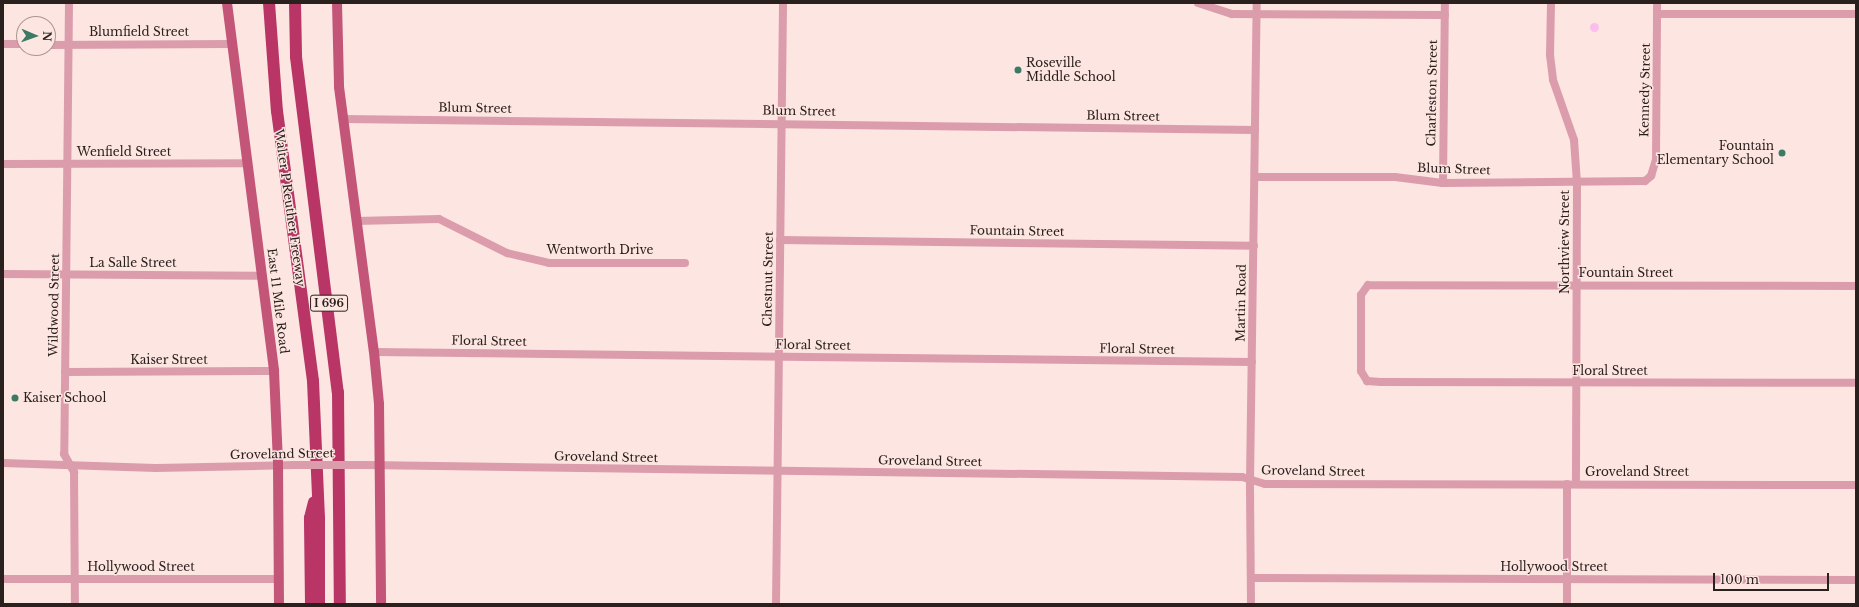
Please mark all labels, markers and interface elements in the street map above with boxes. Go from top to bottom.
north arrow [16,16,56,56]
street label: Blumfield Street [89,25,189,39]
text: N [40,31,54,42]
street label: Charleston Street [1424,40,1440,146]
street label: Kennedy Street [1637,43,1653,137]
place label: Roseville Middle School [1026,56,1116,84]
marker: Roseville Middle School [1013,65,1023,75]
street label: Blum Street [438,100,512,116]
street label: Blum Street [762,103,836,119]
street label: Blum Street [1086,108,1160,124]
street label: Walter P Reuther Freeway [272,128,308,288]
place label: Fountain Elementary School [1656,139,1774,167]
street label: Wenfield Street [77,145,171,159]
marker: Fountain Elementary School [1777,148,1787,158]
street label: Blum Street [1417,161,1491,177]
street label: Northview Street [1558,190,1572,294]
street label: Fountain Street [969,223,1065,239]
street label: Chestnut Street [760,231,776,327]
street label: Wentworth Drive [547,243,653,257]
street label: East 11 Mile Road [264,247,292,355]
street label: Wildwood Street [46,253,62,357]
street label: La Salle Street [89,256,177,270]
street label: Martin Road [1233,264,1249,342]
street label: Fountain Street [1579,266,1673,280]
road number: I 696 [310,294,348,312]
street label: Floral Street [451,333,527,349]
street label: Floral Street [775,337,851,353]
street label: Floral Street [1099,341,1175,357]
street label: Kaiser Street [130,353,208,367]
street label: Floral Street [1572,364,1648,378]
place label: Kaiser School [23,391,107,405]
marker: Kaiser School [10,393,20,403]
street label: Groveland Street [230,446,334,462]
street label: Groveland Street [554,449,658,465]
street label: Groveland Street [878,453,982,469]
street label: Groveland Street [1261,463,1365,479]
street label: Groveland Street [1585,465,1689,479]
street label: Hollywood Street [87,560,195,574]
street label: Hollywood Street [1500,560,1608,574]
scale bar [1715,565,1831,591]
text: 100 m [1720,572,1759,587]

